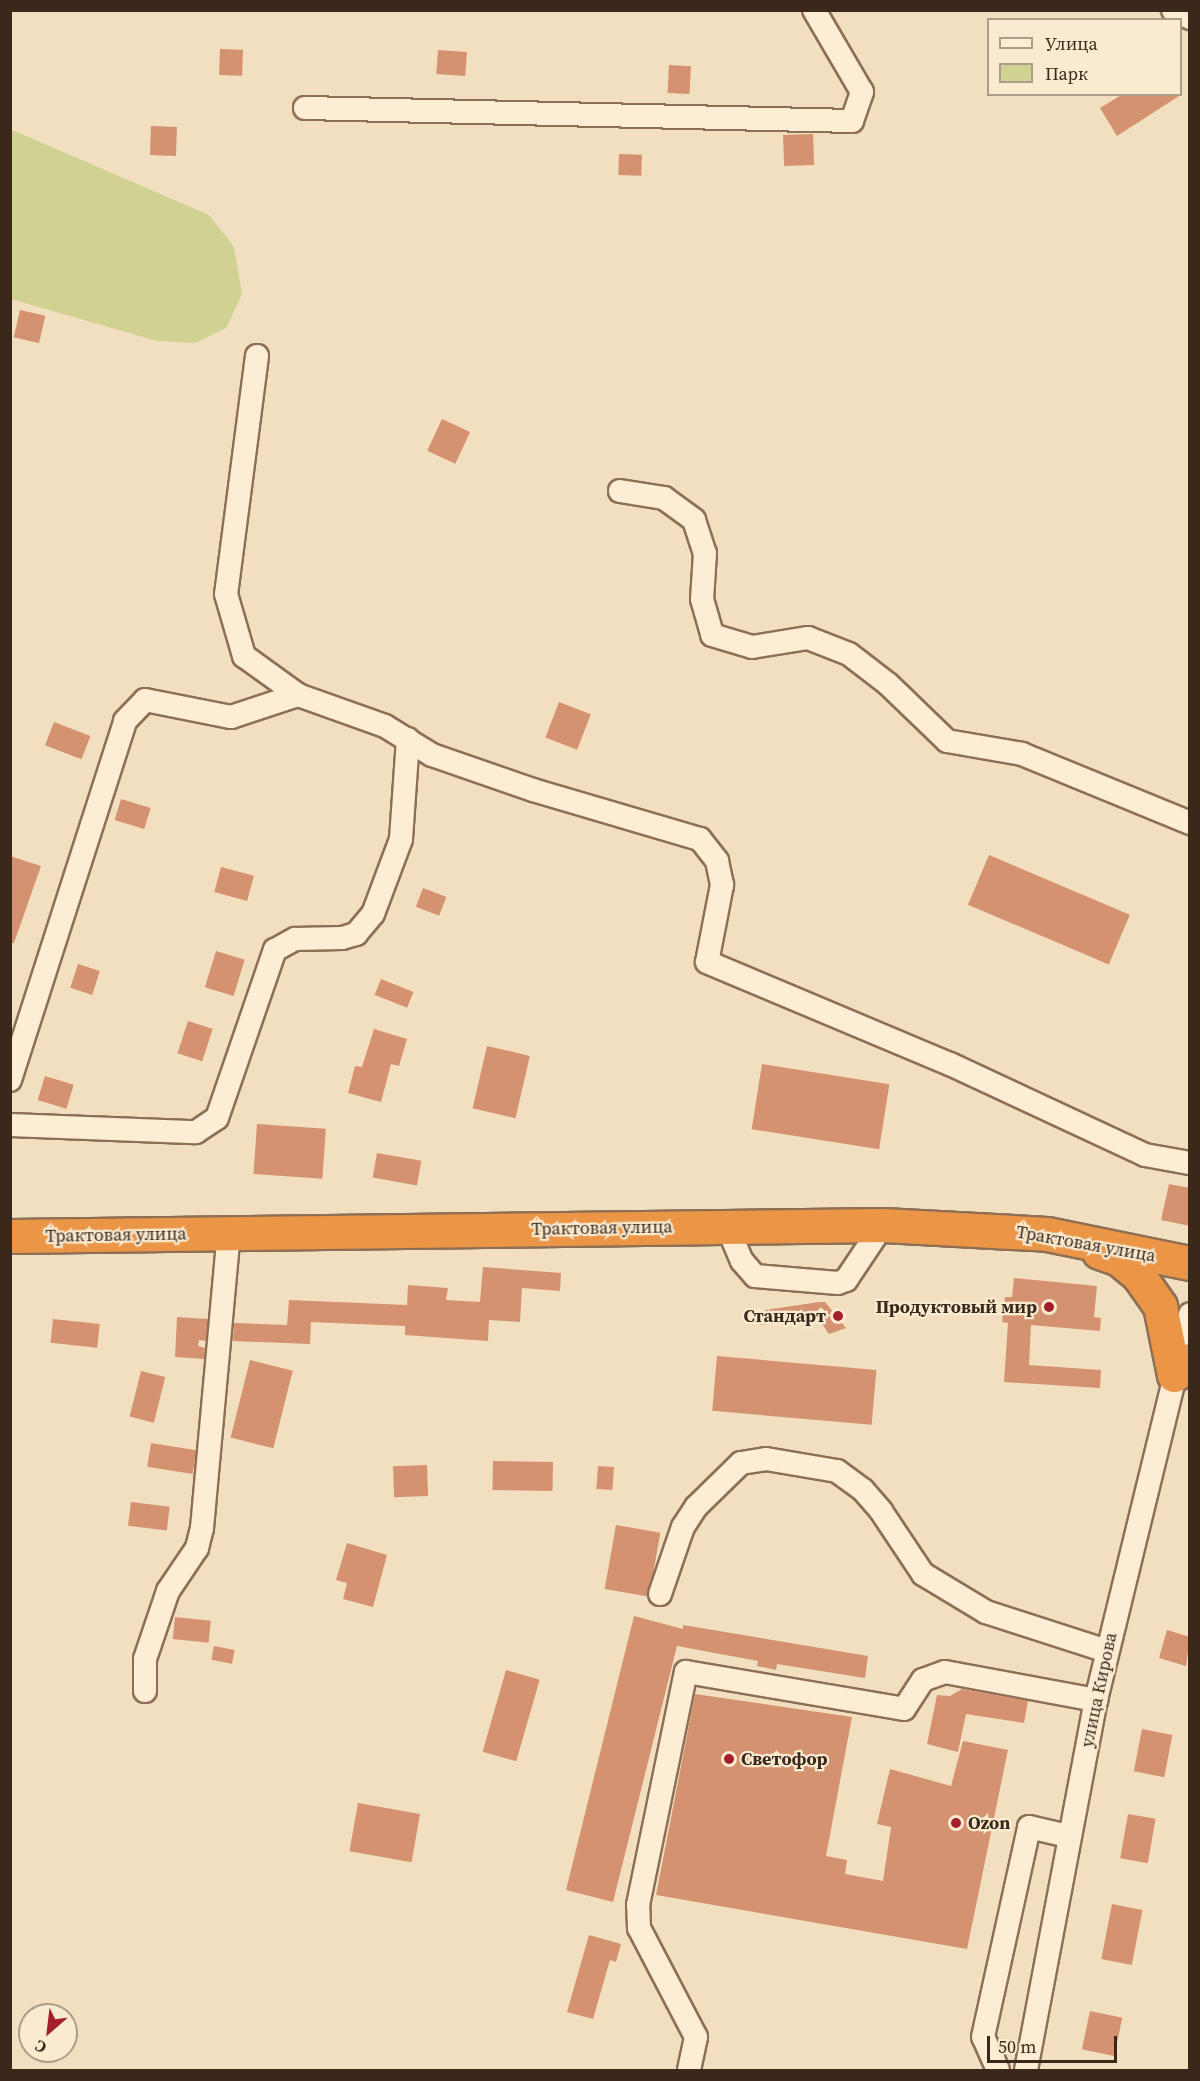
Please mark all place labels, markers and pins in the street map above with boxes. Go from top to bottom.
place label: Продуктовый мир [876,1296,1037,1318]
marker: Продуктовый мир [1042,1300,1056,1314]
place label: Стандарт [743,1305,826,1327]
marker: Стандарт [831,1309,845,1323]
place label: Светофор [741,1748,827,1770]
marker: Светофор [722,1752,736,1766]
place label: Ozon [968,1812,1010,1834]
marker: Ozon [949,1816,963,1830]

